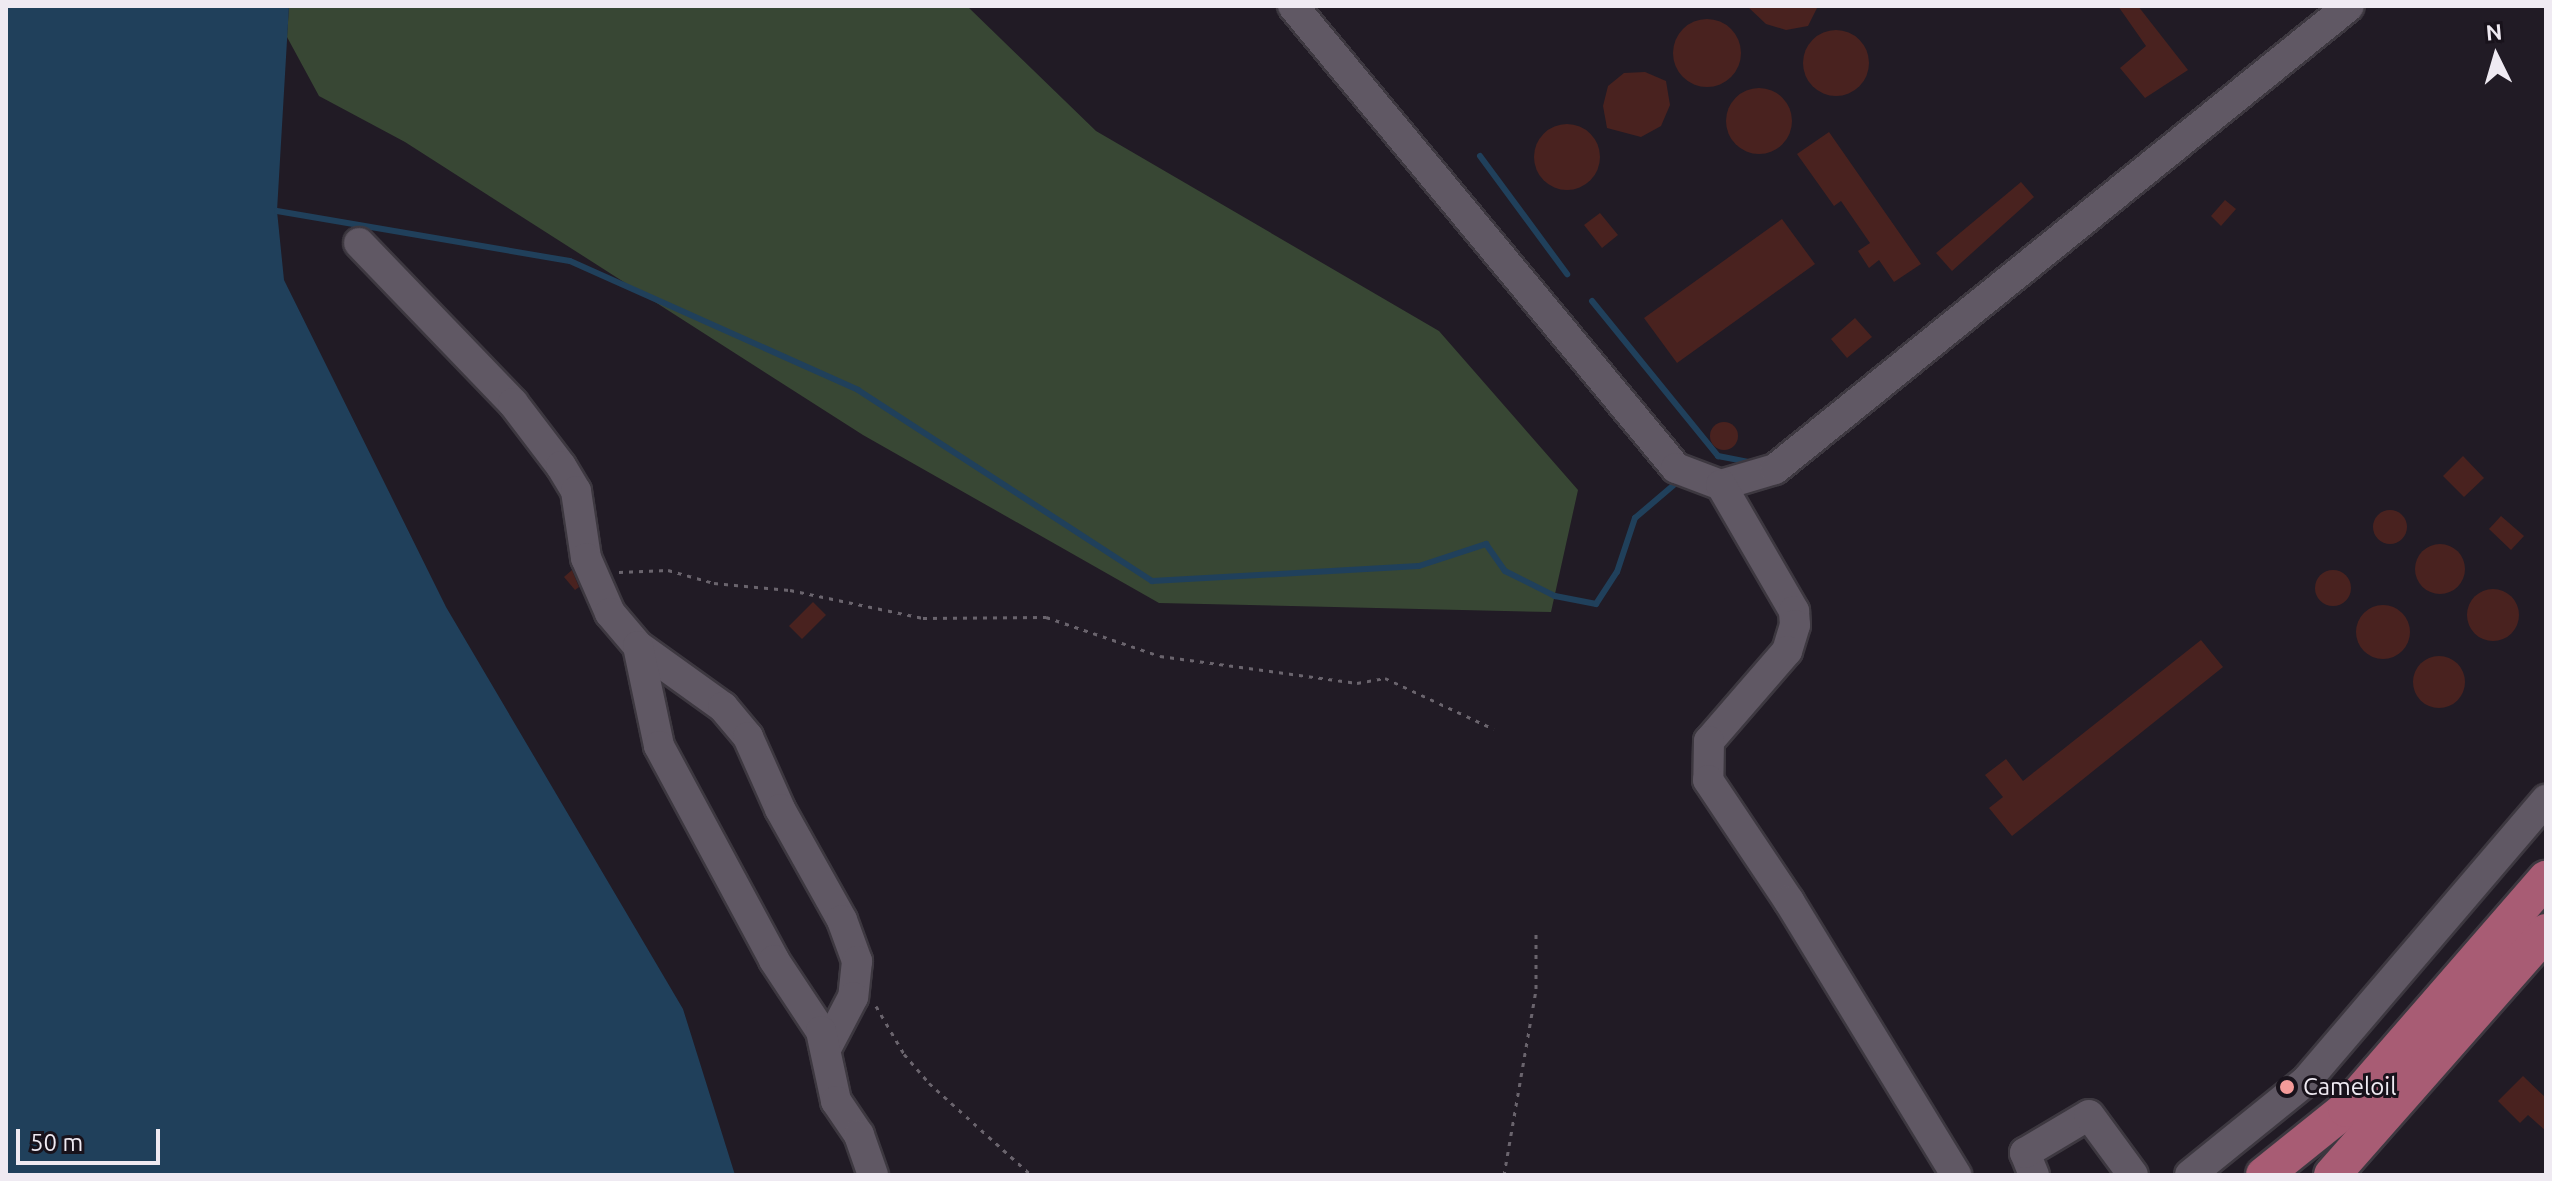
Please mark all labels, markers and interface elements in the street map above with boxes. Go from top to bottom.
north arrow [2456,16,2536,96]
text: N [2485,18,2503,45]
place label: Cameloil [2303,1073,2396,1101]
marker: Cameloil [2278,1078,2296,1096]
scale bar [20,1113,164,1163]
text: 50 m [30,1129,83,1156]

